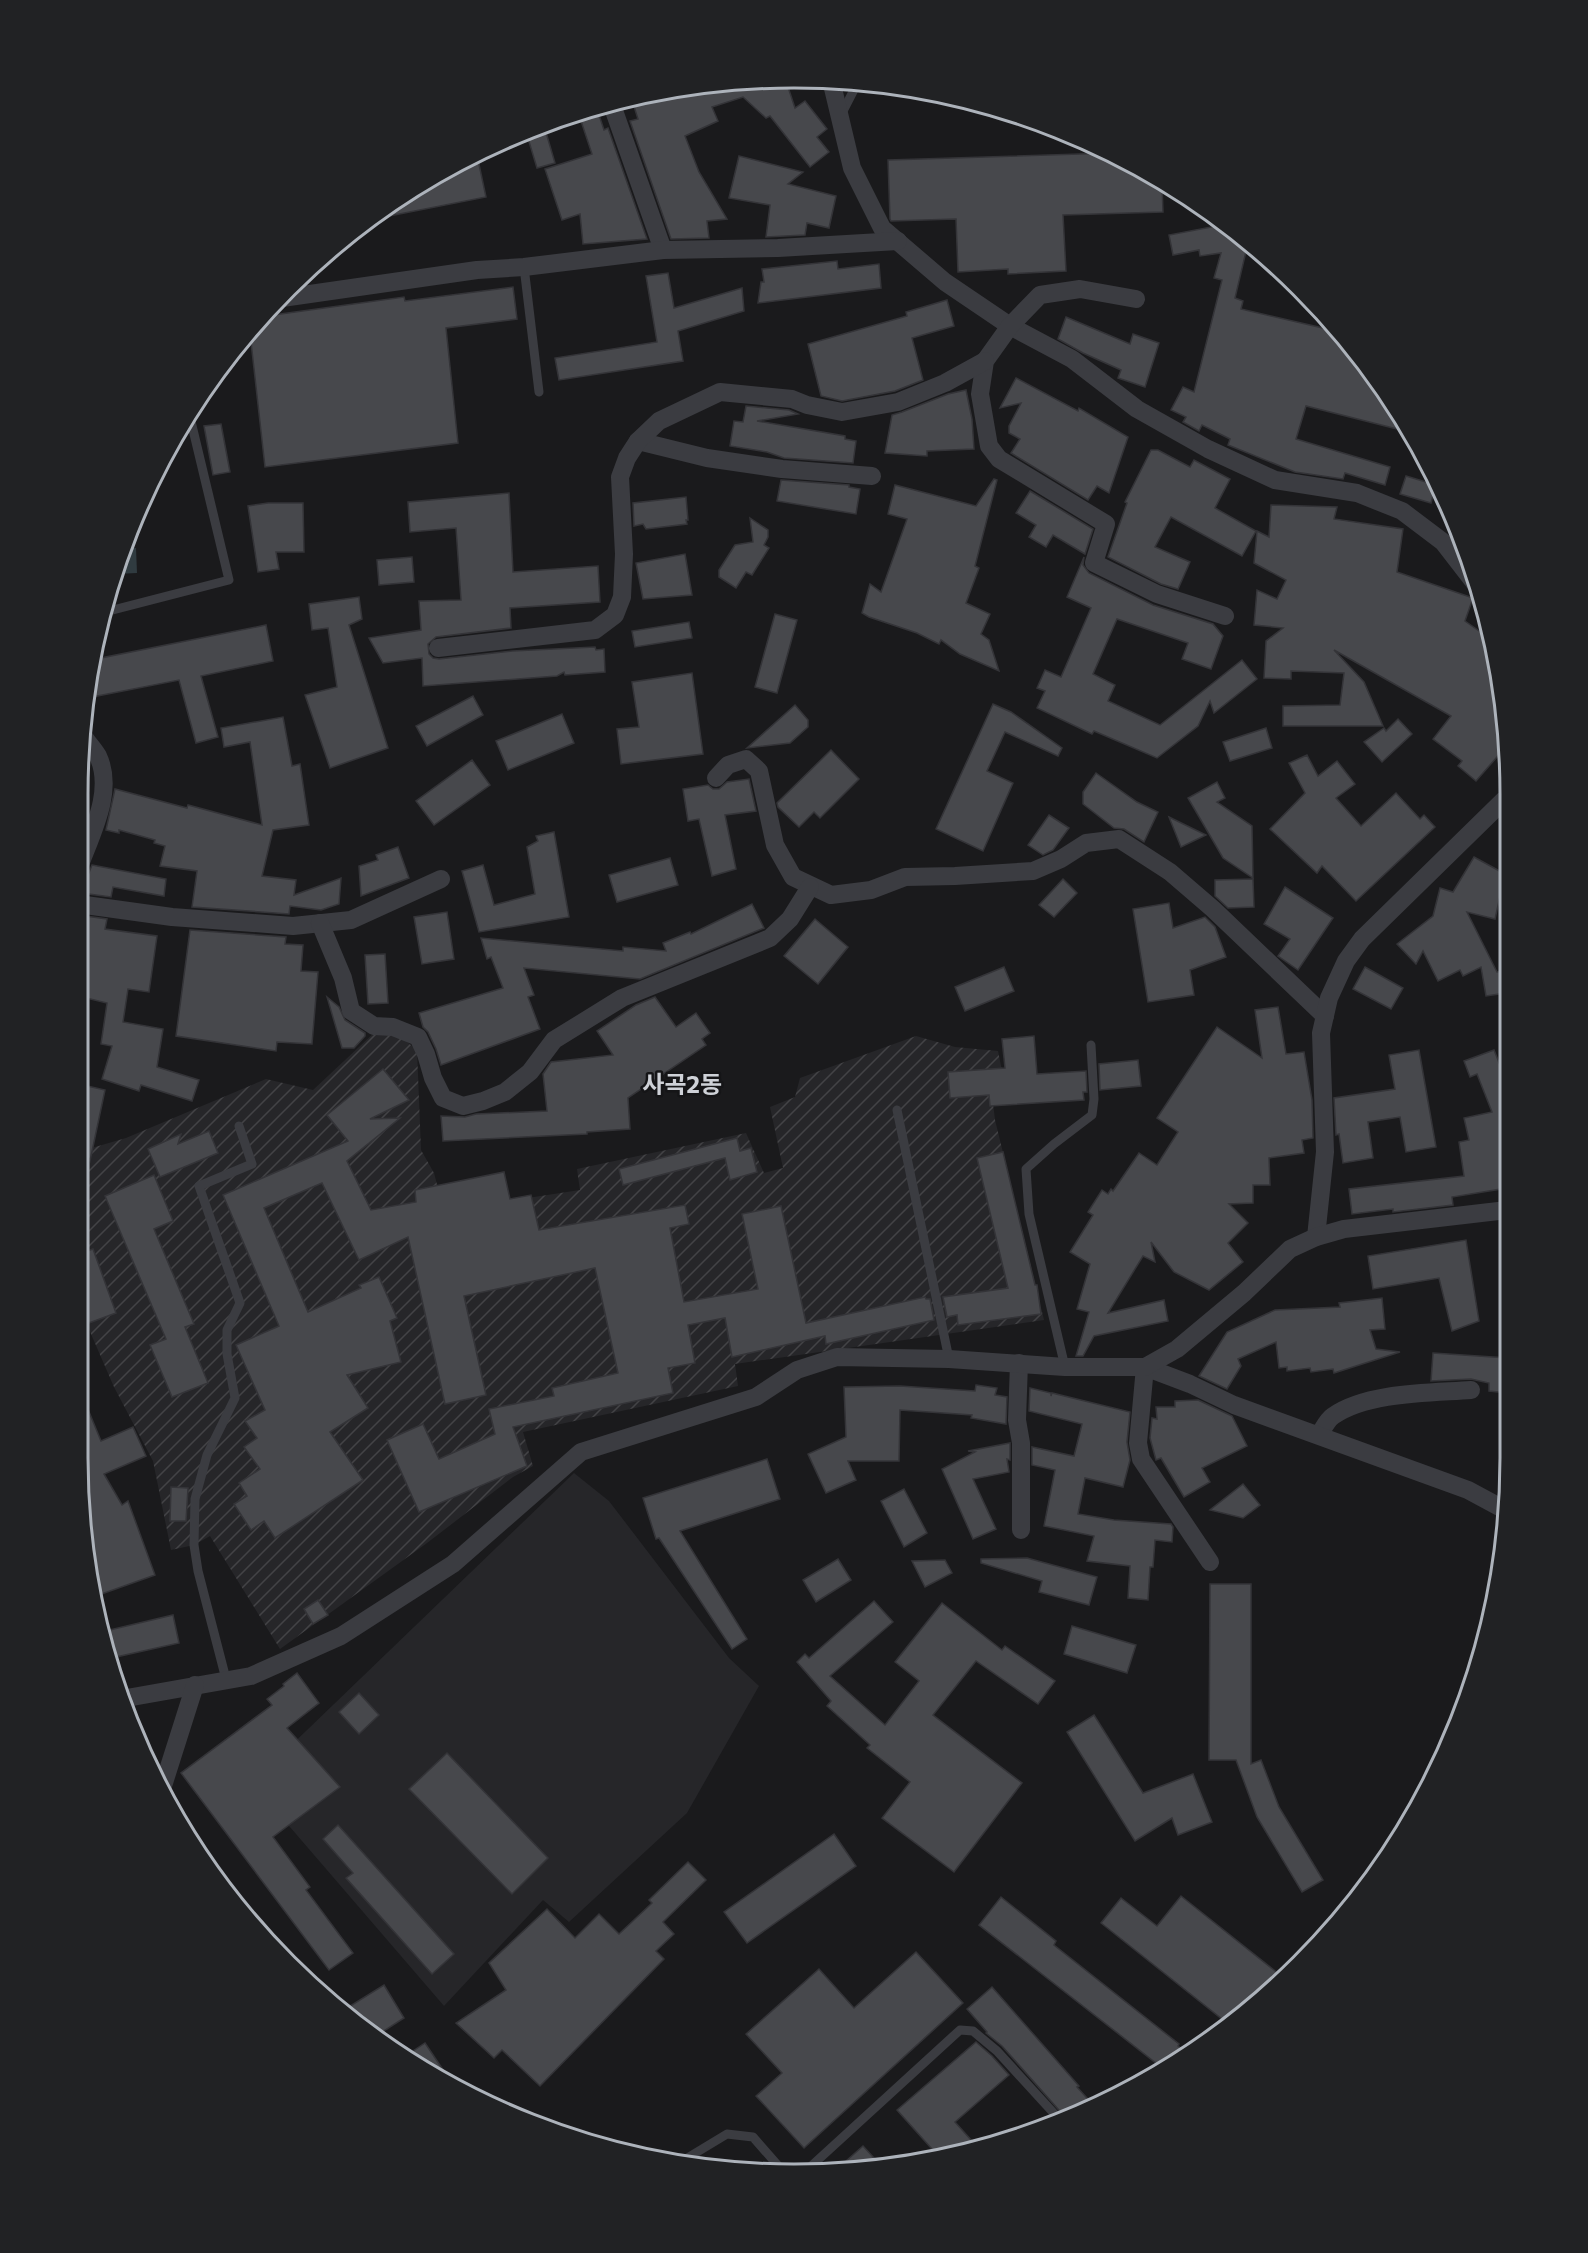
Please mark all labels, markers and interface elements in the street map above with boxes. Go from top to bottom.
district label: 사곡2동 [642,1069,722,1098]

